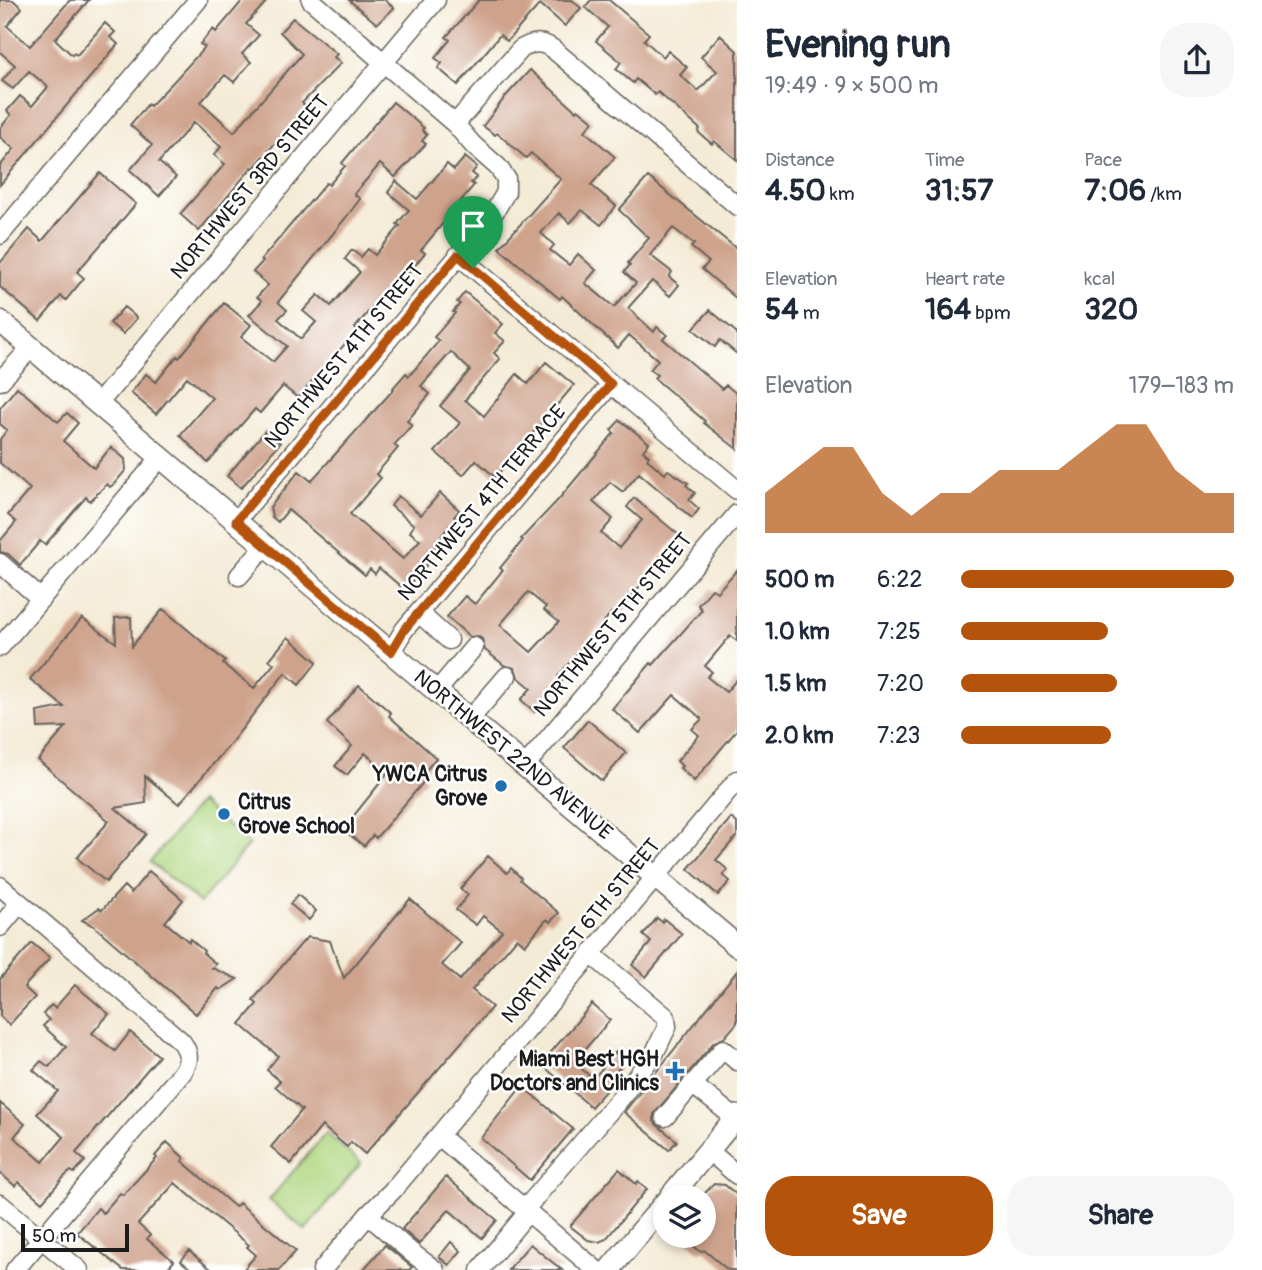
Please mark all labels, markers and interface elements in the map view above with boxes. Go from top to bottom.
text: Evening run [765,21,951,69]
button: share [1160,23,1234,97]
text: 19:49 · 9 × 500 m [765,71,938,100]
street label: NORTHWEST 3RD STREET [165,89,335,285]
text: Distance [765,148,834,172]
text: Time [925,148,964,172]
text: Pace [1084,148,1122,172]
text: 4.50 [765,172,826,209]
text: 31:57 [925,172,993,209]
text: 7:06 [1084,172,1146,209]
text: km [826,182,855,206]
text: /km [1146,182,1182,206]
pin [443,196,503,268]
icon: arrive [454,207,492,245]
street label: NORTHWEST 4TH STREET [259,258,430,454]
text: Elevation [765,267,837,291]
text: Heart rate [925,267,1005,291]
text: kcal [1084,267,1115,291]
text: 54 [765,291,799,328]
text: 164 [925,291,971,328]
text: 320 [1084,291,1138,328]
text: m [799,301,820,325]
text: bpm [971,301,1011,325]
text: Elevation [765,371,853,400]
text: 179–183 m [1129,371,1234,400]
street label: NORTHWEST 4TH TERRACE [392,399,572,607]
street label: NORTHWEST 5TH STREET [528,527,698,723]
text: 500 m [765,565,834,594]
text: 6:22 [877,565,922,594]
text: 1.0 km [765,617,830,646]
text: 7:25 [877,617,921,646]
street label: NORTHWEST 22ND AVENUE [408,664,618,846]
text: 1.5 km [765,669,827,698]
text: 7:20 [877,669,924,698]
text: 2.0 km [765,721,834,750]
text: 7:23 [877,721,920,750]
place label: YWCA Citrus Grove [372,761,488,812]
marker: YWCA Citrus Grove [493,778,509,794]
place label: Citrus Grove School [238,789,355,840]
marker: Citrus Grove School [216,806,232,822]
street label: NORTHWEST 6TH STREET [496,833,667,1029]
place label: Miami Best HGH Doctors and Clinics [490,1046,660,1097]
marker: Miami Best HGH Doctors and Clinics [665,1061,685,1081]
button: Save [765,1176,993,1256]
button: Share [1007,1176,1234,1256]
map controls [653,1185,716,1248]
button: layers [653,1185,716,1248]
scale bar [21,1221,130,1253]
text: 50 m [32,1224,76,1248]

